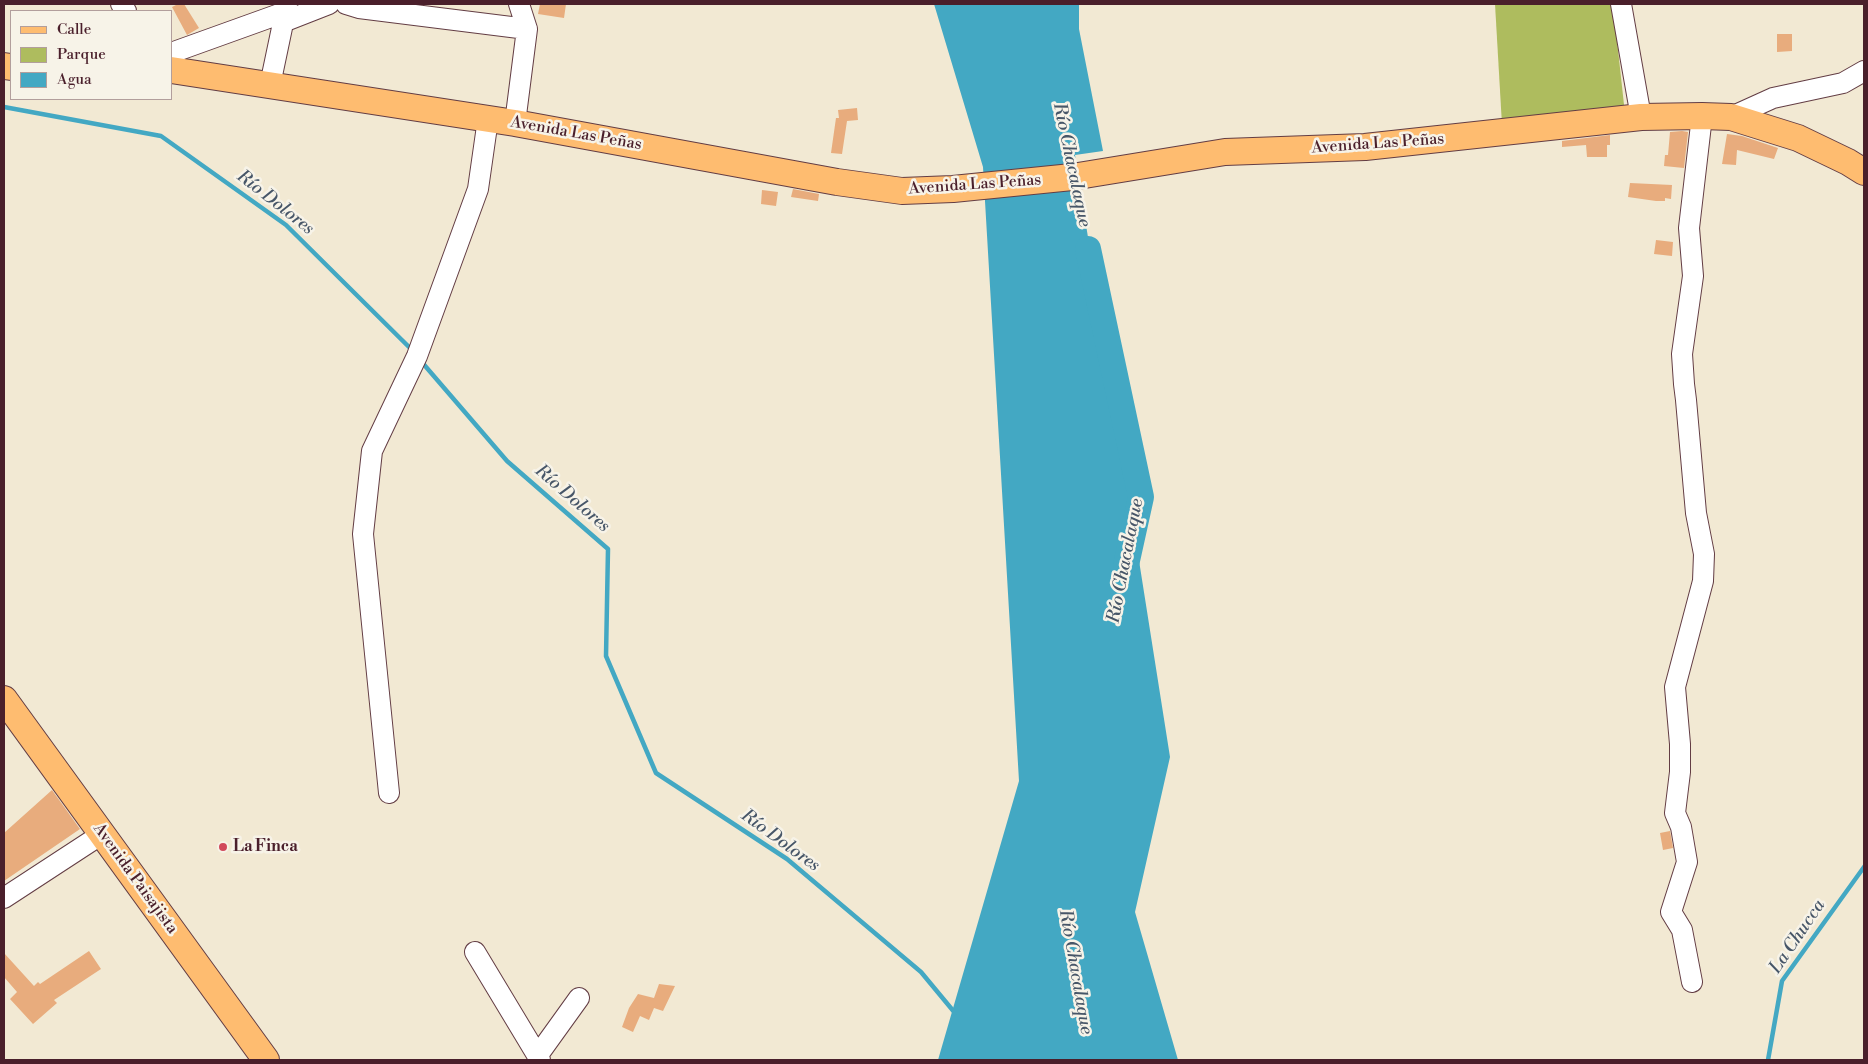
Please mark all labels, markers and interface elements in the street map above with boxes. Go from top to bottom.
legend [10,10,172,100]
text: Calle [57,20,91,39]
text: Parque [57,45,106,64]
text: Agua [57,70,92,89]
water label: Río Chacalaque [1047,101,1095,229]
street label: Avenida Las Peñas [509,113,643,155]
street label: Avenida Las Peñas [1311,130,1445,158]
water label: Río Dolores [232,166,318,240]
street label: Avenida Las Peñas [908,171,1042,199]
water label: Río Dolores [530,461,614,537]
water label: Río Chacalaque [1103,497,1149,625]
water label: Río Dolores [736,805,824,877]
street label: Avenida Paisajista [89,820,181,938]
place label: La Finca [233,837,298,857]
marker: La Finca [217,841,229,853]
water label: La Chucca [1766,896,1830,978]
water label: Río Chacalaque [1053,908,1097,1036]

